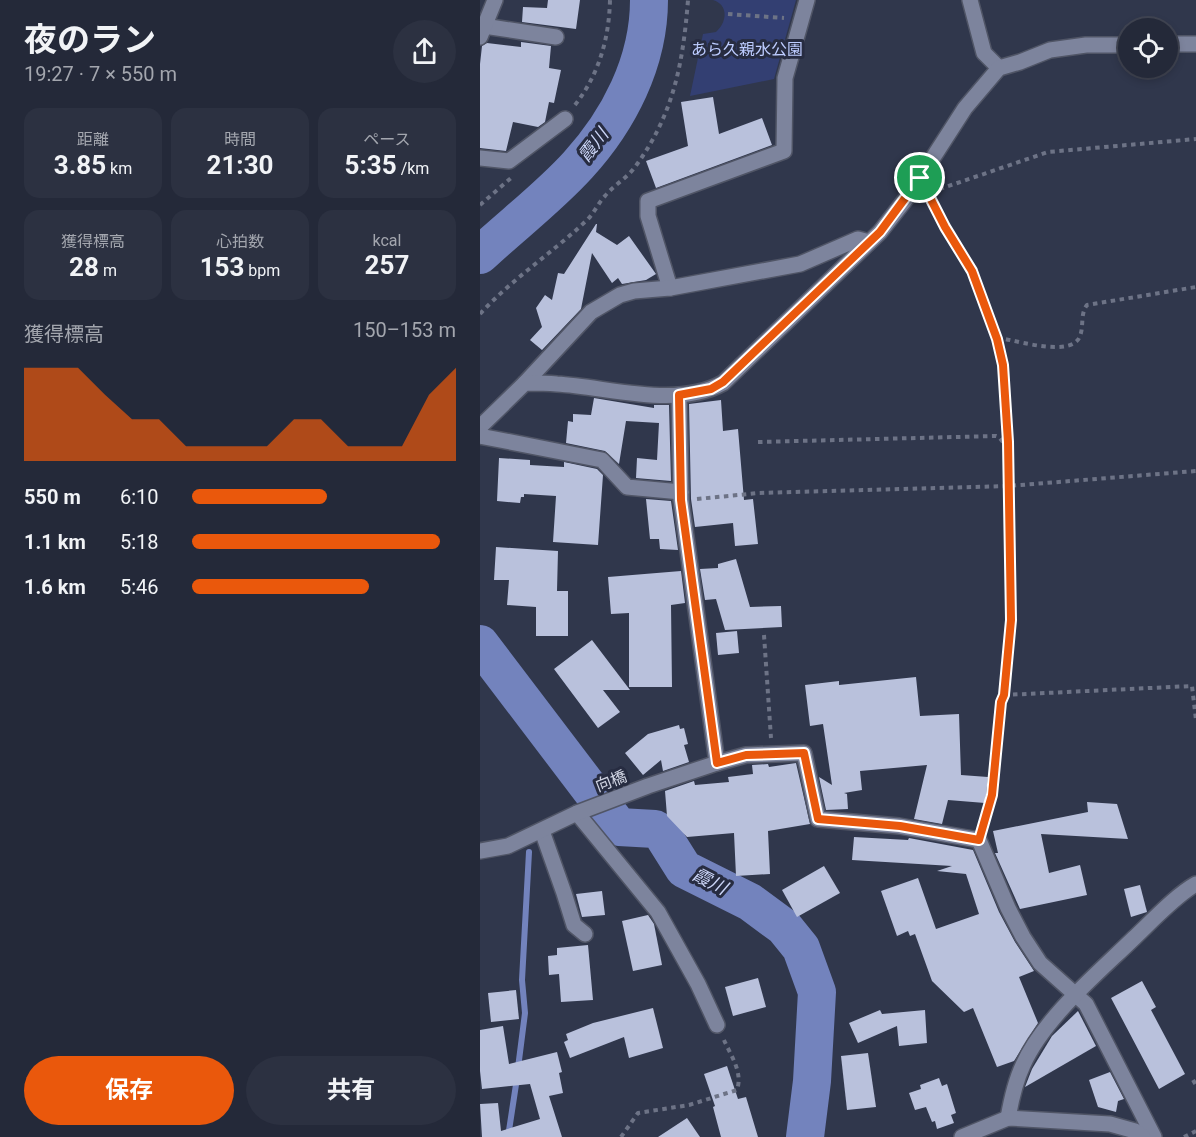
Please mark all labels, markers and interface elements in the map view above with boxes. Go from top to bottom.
map controls [1118,18,1178,78]
button: locate [1118,18,1178,78]
text: 夜のラン [24,20,156,59]
button: share [393,20,456,83]
park label: あら久親水公園 [691,40,803,59]
text: 19:27 · 7 × 550 m [24,62,177,86]
water label: 霞川 [574,123,614,166]
text: 距離 [77,130,109,149]
text: 時間 [224,130,256,149]
text: ペース [363,130,411,149]
text: 3.85 [54,150,106,180]
text: 21:30 [207,150,274,180]
text: 5:35 [345,150,397,180]
pin [894,152,945,203]
text: km [106,159,132,178]
text: /km [397,159,429,178]
icon: arrive [903,161,936,194]
text: kcal [373,231,401,250]
text: 獲得標高 [61,232,125,251]
text: 心拍数 [216,232,264,251]
text: 257 [365,250,409,280]
text: 28 [69,252,99,282]
text: 153 [200,252,244,282]
text: m [99,261,117,280]
text: bpm [244,261,280,280]
text: 150–153 m [353,318,456,342]
text: 獲得標高 [24,322,104,346]
text: 550 m [24,485,81,509]
text: 6:10 [120,485,159,509]
text: 1.1 km [24,530,86,554]
text: 5:18 [120,530,159,554]
text: 1.6 km [24,575,86,599]
text: 5:46 [120,575,159,599]
street label: 向橋 [593,766,629,796]
water label: 霞川 [689,863,733,899]
button: 保存 [24,1056,234,1125]
button: 共有 [246,1056,456,1125]

